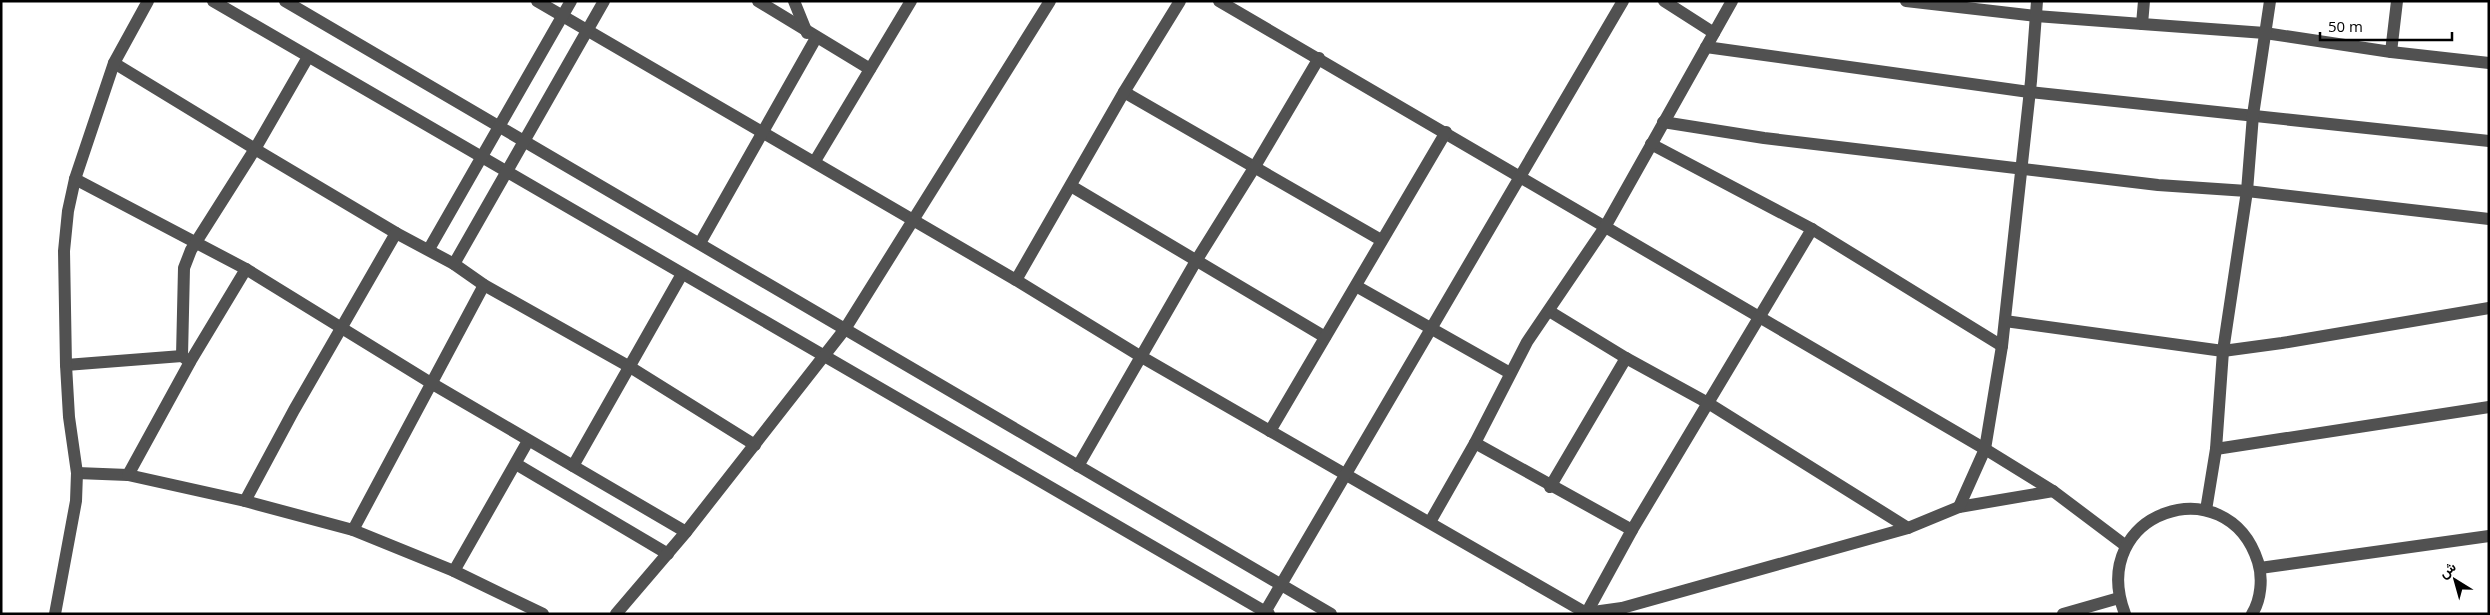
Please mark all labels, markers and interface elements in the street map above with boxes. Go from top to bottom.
scale bar [2320,10,2452,42]
text: 50 m [2328,16,2363,36]
north arrow [2430,555,2480,605]
text: ش [2434,556,2459,582]

